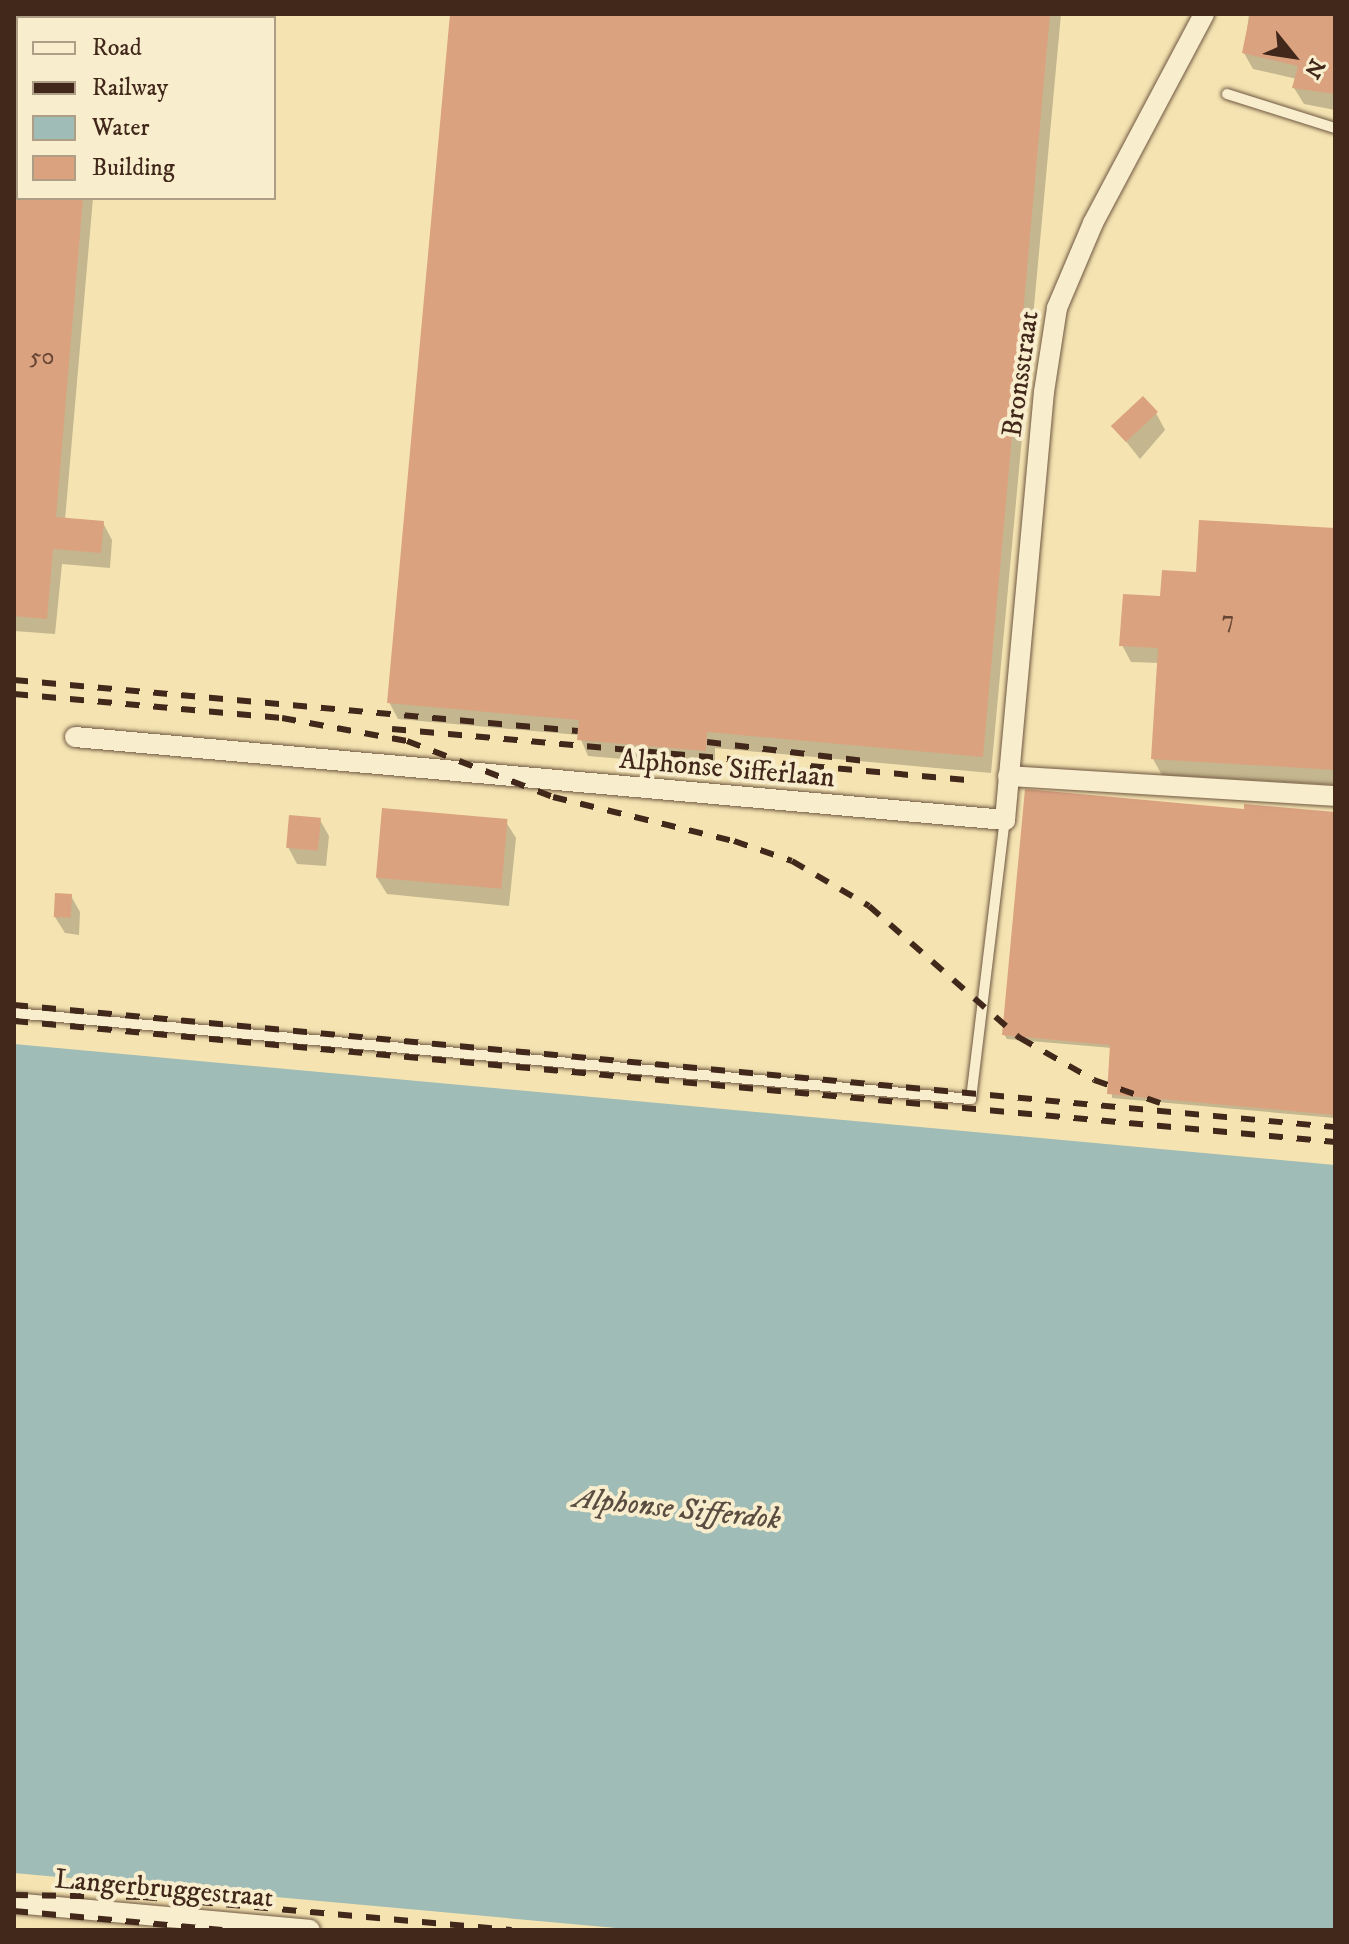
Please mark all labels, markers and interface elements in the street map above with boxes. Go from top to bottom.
legend [16,16,276,200]
north arrow [1253,16,1333,96]
text: Road [92,33,142,63]
text: N [1298,54,1330,83]
text: Railway [92,73,168,103]
text: Water [92,113,149,143]
text: Building [92,153,175,183]
street label: Bronsstraat [996,309,1046,439]
house number: 50 [30,344,54,372]
house number: 7 [1222,607,1234,635]
street label: Alphonse Sifferlaan [618,743,836,795]
water label: Alphonse Sifferdok [572,1481,782,1539]
street label: Langerbruggestraat [53,1863,275,1915]

